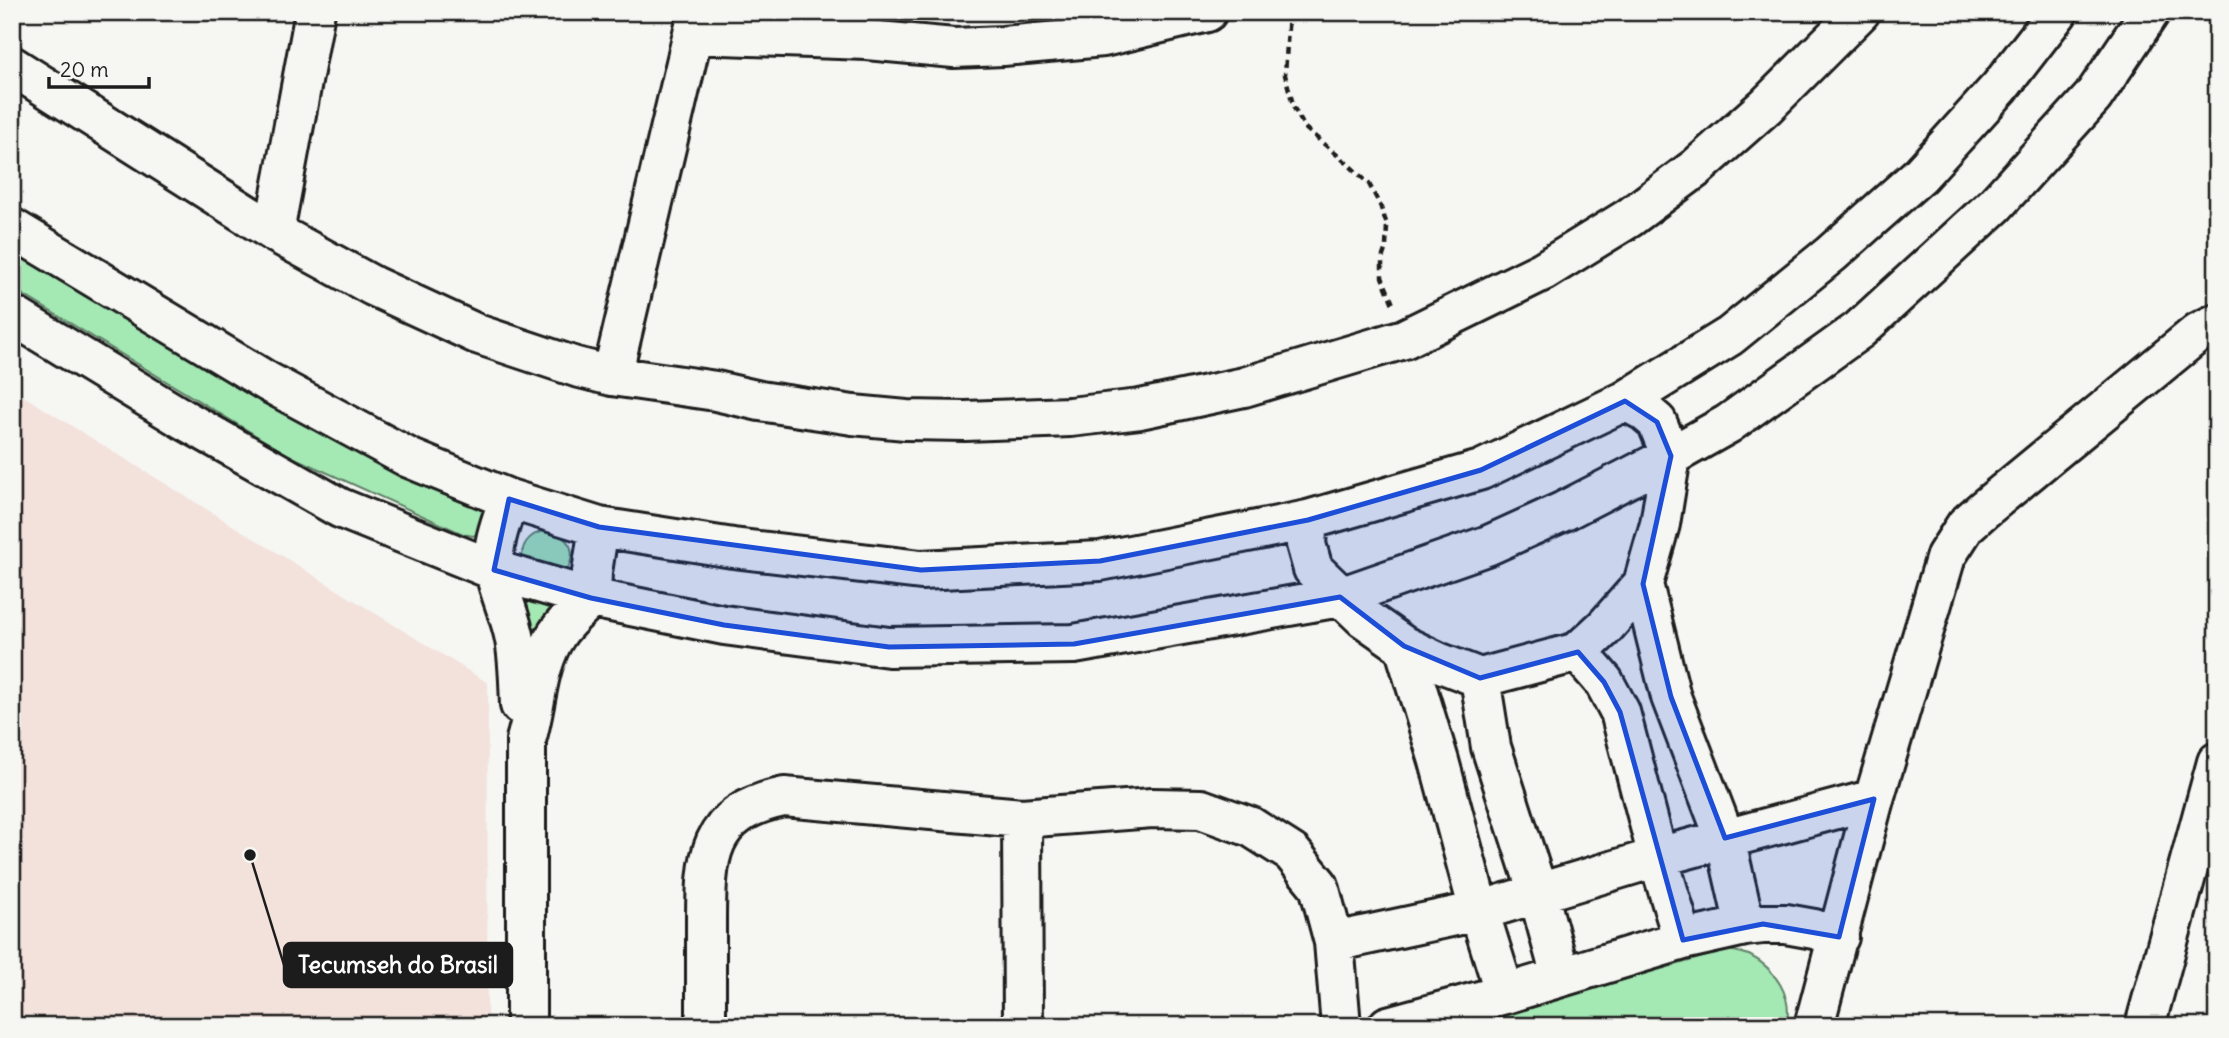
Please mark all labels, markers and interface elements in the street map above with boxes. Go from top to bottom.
scale bar [49,46,149,90]
text: 20 m [60,56,109,83]
callout: Tecumseh do Brasil [284,943,512,987]
text: Tecumseh do Brasil [298,950,498,979]

